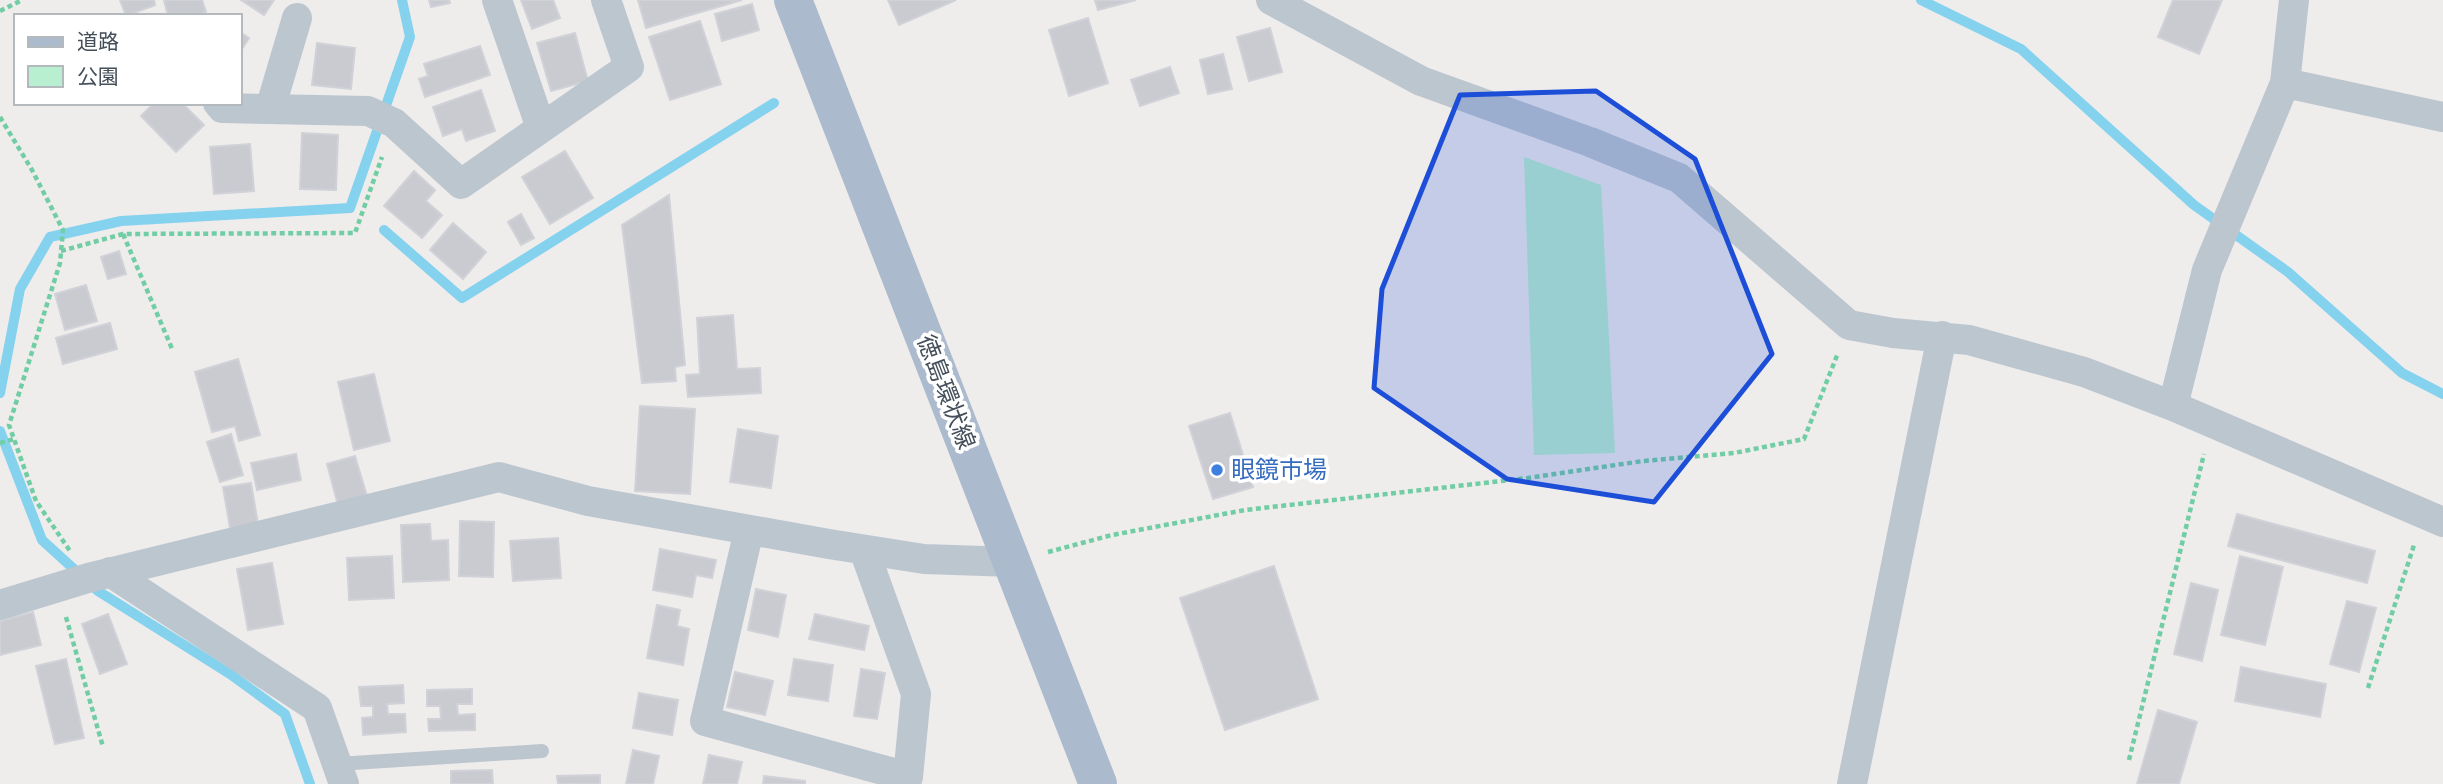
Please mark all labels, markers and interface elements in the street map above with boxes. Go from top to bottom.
legend [14,14,242,105]
text: 道路 [77,29,119,54]
text: 公園 [77,64,119,89]
street label: 徳島環状線 [911,331,982,453]
place label: 眼鏡市場 [1231,455,1327,484]
marker: 眼鏡市場 [1209,462,1225,478]

